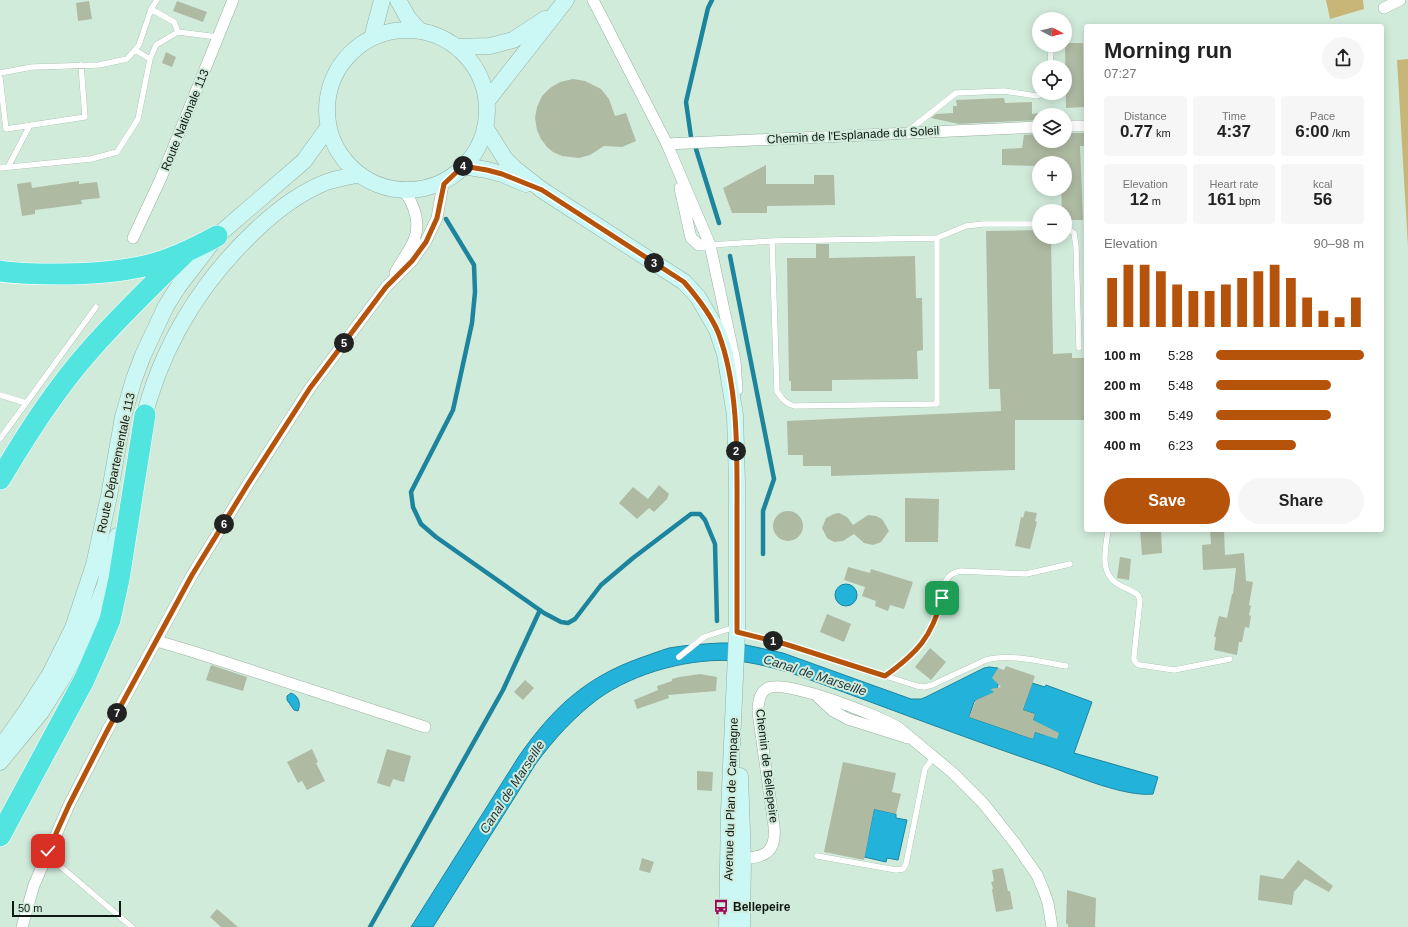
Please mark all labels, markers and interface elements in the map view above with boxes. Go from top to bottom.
north arrow [1032,12,1072,52]
map controls [1032,12,1072,244]
button: share [1322,37,1364,79]
text: Morning run [1104,38,1232,63]
button: locate [1032,60,1072,100]
text: 07:27 [1104,66,1137,81]
street label: Route Nationale 113 [158,67,212,173]
button: layers [1032,108,1072,148]
text: Distance [1124,110,1167,122]
text: Time [1222,110,1246,122]
text: Pace [1310,110,1335,122]
text: 0.77 [1120,122,1153,141]
text: 4:37 [1217,122,1251,141]
text: 6:00 [1295,122,1329,141]
street label: Chemin de l'Esplanade du Soleil [767,123,939,147]
text: km [1153,127,1171,139]
text: /km [1329,127,1350,139]
pin: 4 [453,156,473,176]
button: + [1032,156,1072,196]
text: 4 [460,160,466,172]
text: Elevation [1123,178,1168,190]
text: Heart rate [1210,178,1258,190]
text: kcal [1313,178,1332,190]
text: 12 [1130,190,1149,209]
text: 161 [1208,190,1236,209]
text: 56 [1313,190,1332,209]
text: m [1149,195,1161,207]
text: bpm [1236,195,1260,207]
button: − [1032,204,1072,244]
text: Elevation [1104,236,1157,251]
text: 90–98 m [1313,236,1364,251]
pin: 3 [644,253,664,273]
text: 3 [651,257,657,269]
pin: 5 [334,333,354,353]
text: 5 [341,337,347,349]
text: 100 m [1104,348,1141,363]
text: 5:28 [1168,348,1193,363]
text: 200 m [1104,378,1141,393]
text: 5:48 [1168,378,1193,393]
street label: Route Départementale 113 [94,391,138,534]
text: 300 m [1104,408,1141,423]
text: 5:49 [1168,408,1193,423]
text: 400 m [1104,438,1141,453]
text: 6:23 [1168,438,1193,453]
pin: 2 [726,441,746,461]
text: 2 [733,445,739,457]
button: Save [1104,478,1230,524]
button: Share [1238,478,1364,524]
pin: 6 [214,514,234,534]
text: 6 [221,518,227,530]
pin [925,581,959,615]
icon: arrive [931,587,953,609]
pin: 1 [763,631,783,651]
text: 1 [770,635,776,647]
water label: Canal de Marseille [761,651,869,699]
pin: 7 [107,703,127,723]
text: 7 [114,707,120,719]
street label: Chemin de Bellepeire [753,708,781,824]
street label: Avenue du Plan de Campagne [721,717,741,881]
water label: Canal de Marseille [476,738,548,836]
pin [31,834,65,868]
icon: check [37,840,59,862]
bus stop icon: Bellepeire [712,898,730,916]
scale bar [12,899,121,918]
place label: Bellepeire [733,900,791,914]
text: 50 m [18,902,42,914]

